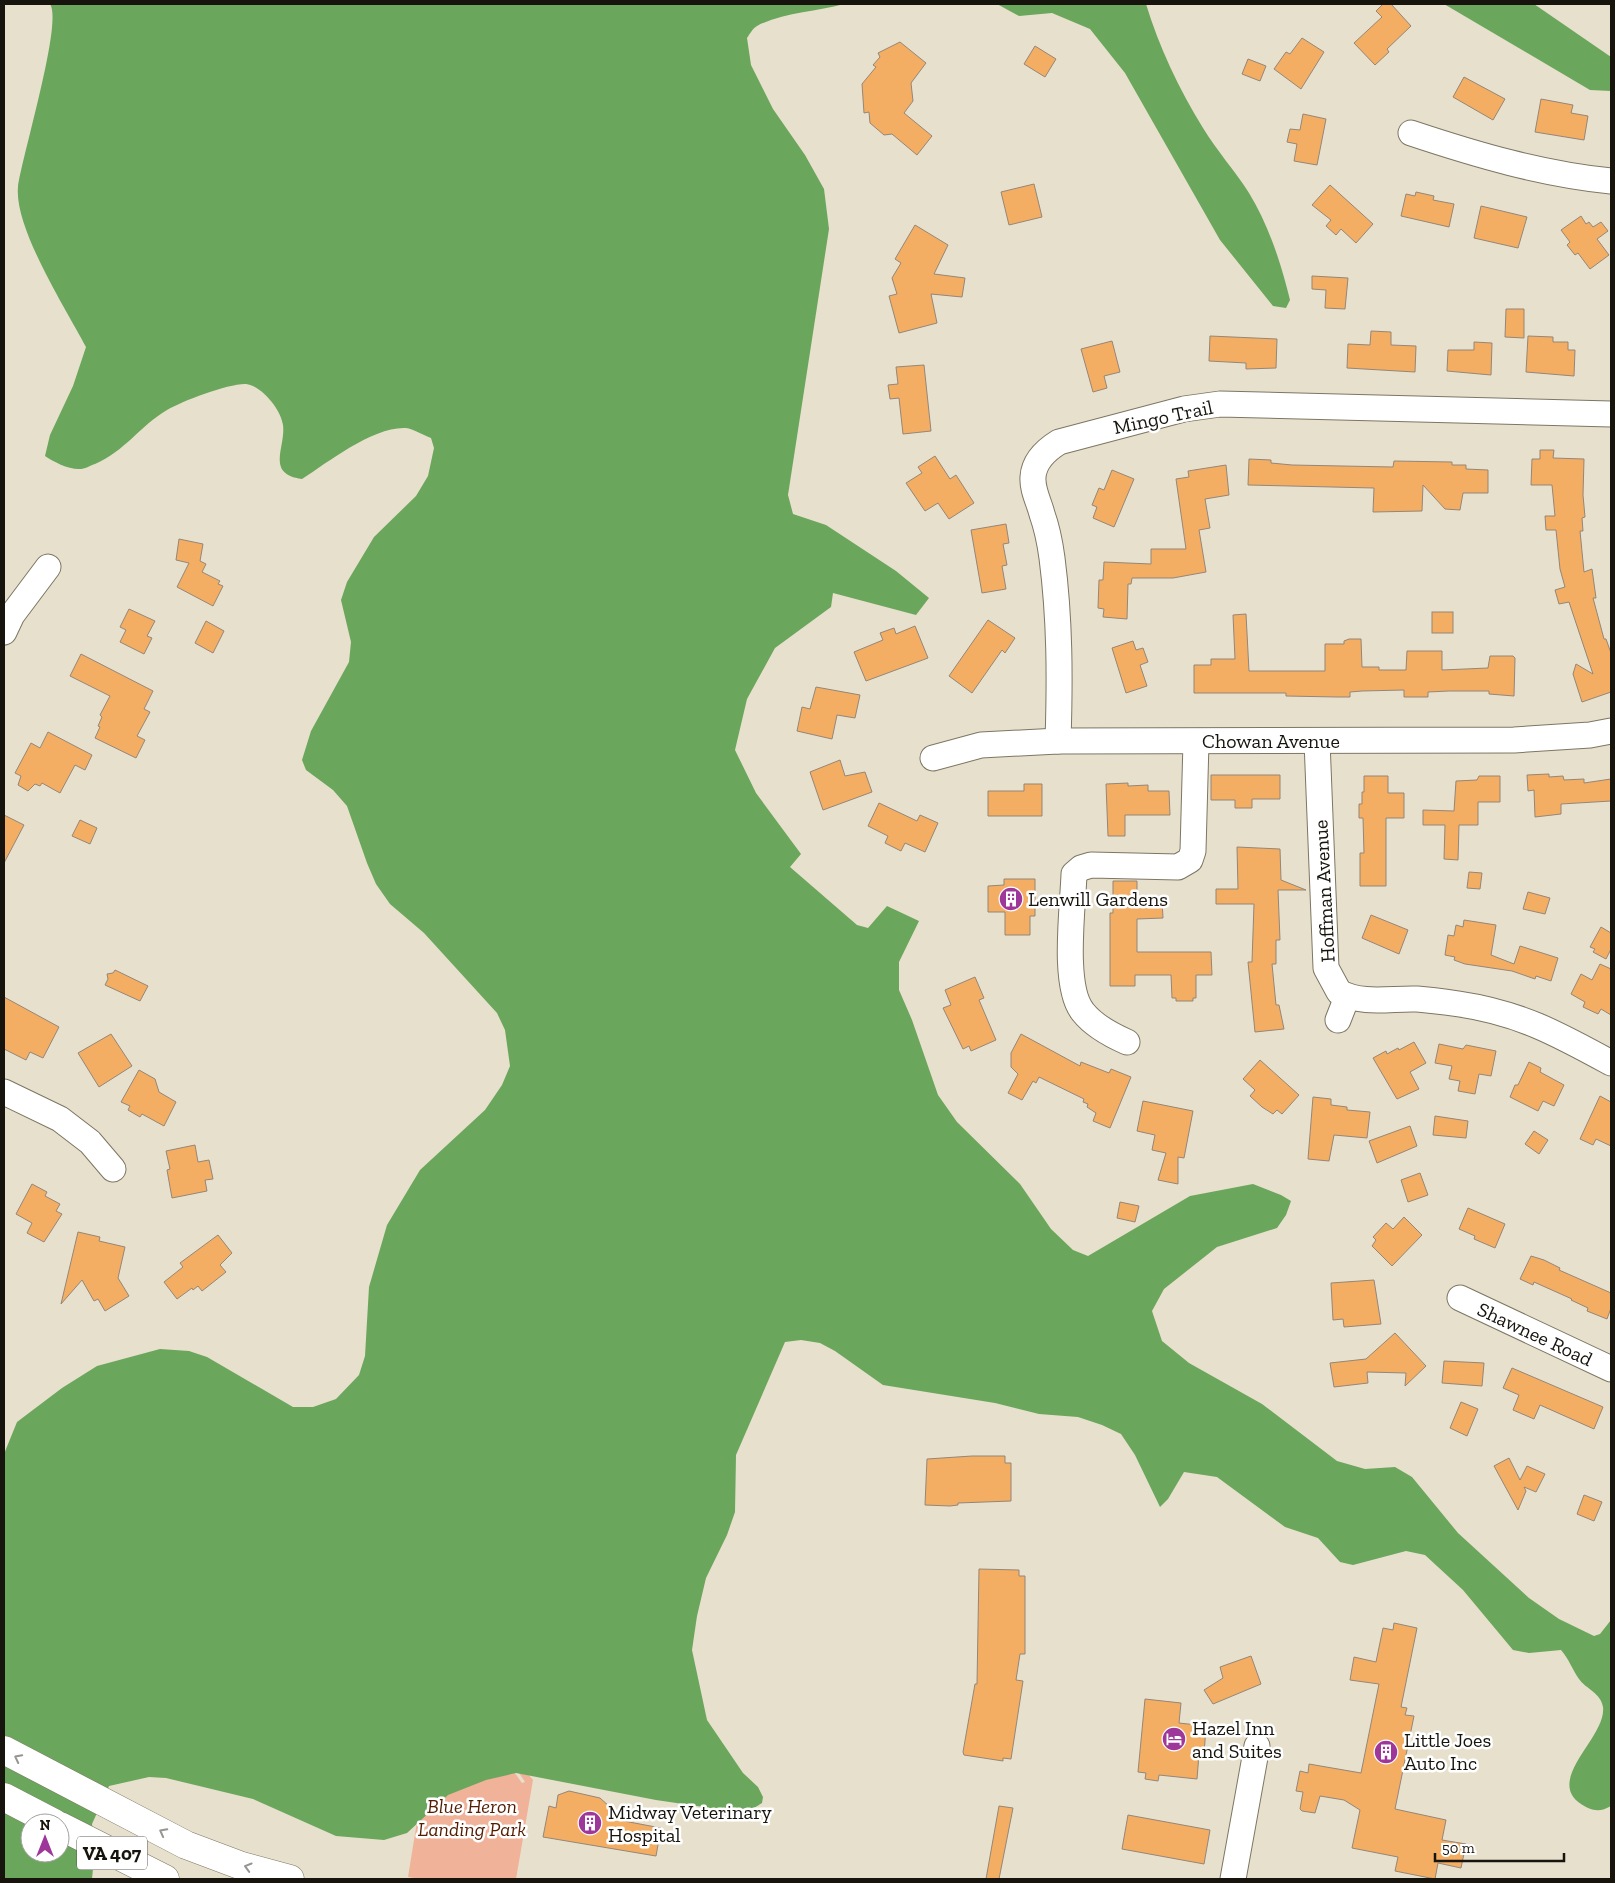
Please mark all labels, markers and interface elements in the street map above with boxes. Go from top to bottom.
street label: Mingo Trail [1111,395,1215,439]
street label: Chowan Avenue [1202,729,1340,753]
street label: Hoffman Avenue [1308,819,1340,963]
building icon: Lenwill Gardens [998,886,1024,912]
place label: Lenwill Gardens [1028,887,1168,911]
street label: Shawnee Road [1474,1297,1596,1371]
place label: Hazel Inn and Suites [1192,1716,1282,1763]
hotel icon: Hazel Inn and Suites [1161,1726,1187,1752]
place label: Little Joes Auto Inc [1404,1728,1491,1775]
building icon: Little Joes Auto Inc [1373,1739,1399,1765]
one-way arrow [15,1754,24,1764]
park label: Blue Heron Landing Park [418,1794,526,1841]
place label: Midway Veterinary Hospital [608,1800,773,1847]
building icon: Midway Veterinary Hospital [577,1810,603,1836]
north arrow [20,1813,70,1863]
text: N [40,1817,51,1834]
one-way arrow [159,1829,168,1839]
scale bar [1435,1830,1564,1862]
road number: VA 407 [77,1836,147,1870]
text: 50 m [1442,1839,1475,1857]
one-way arrow [244,1863,253,1873]

